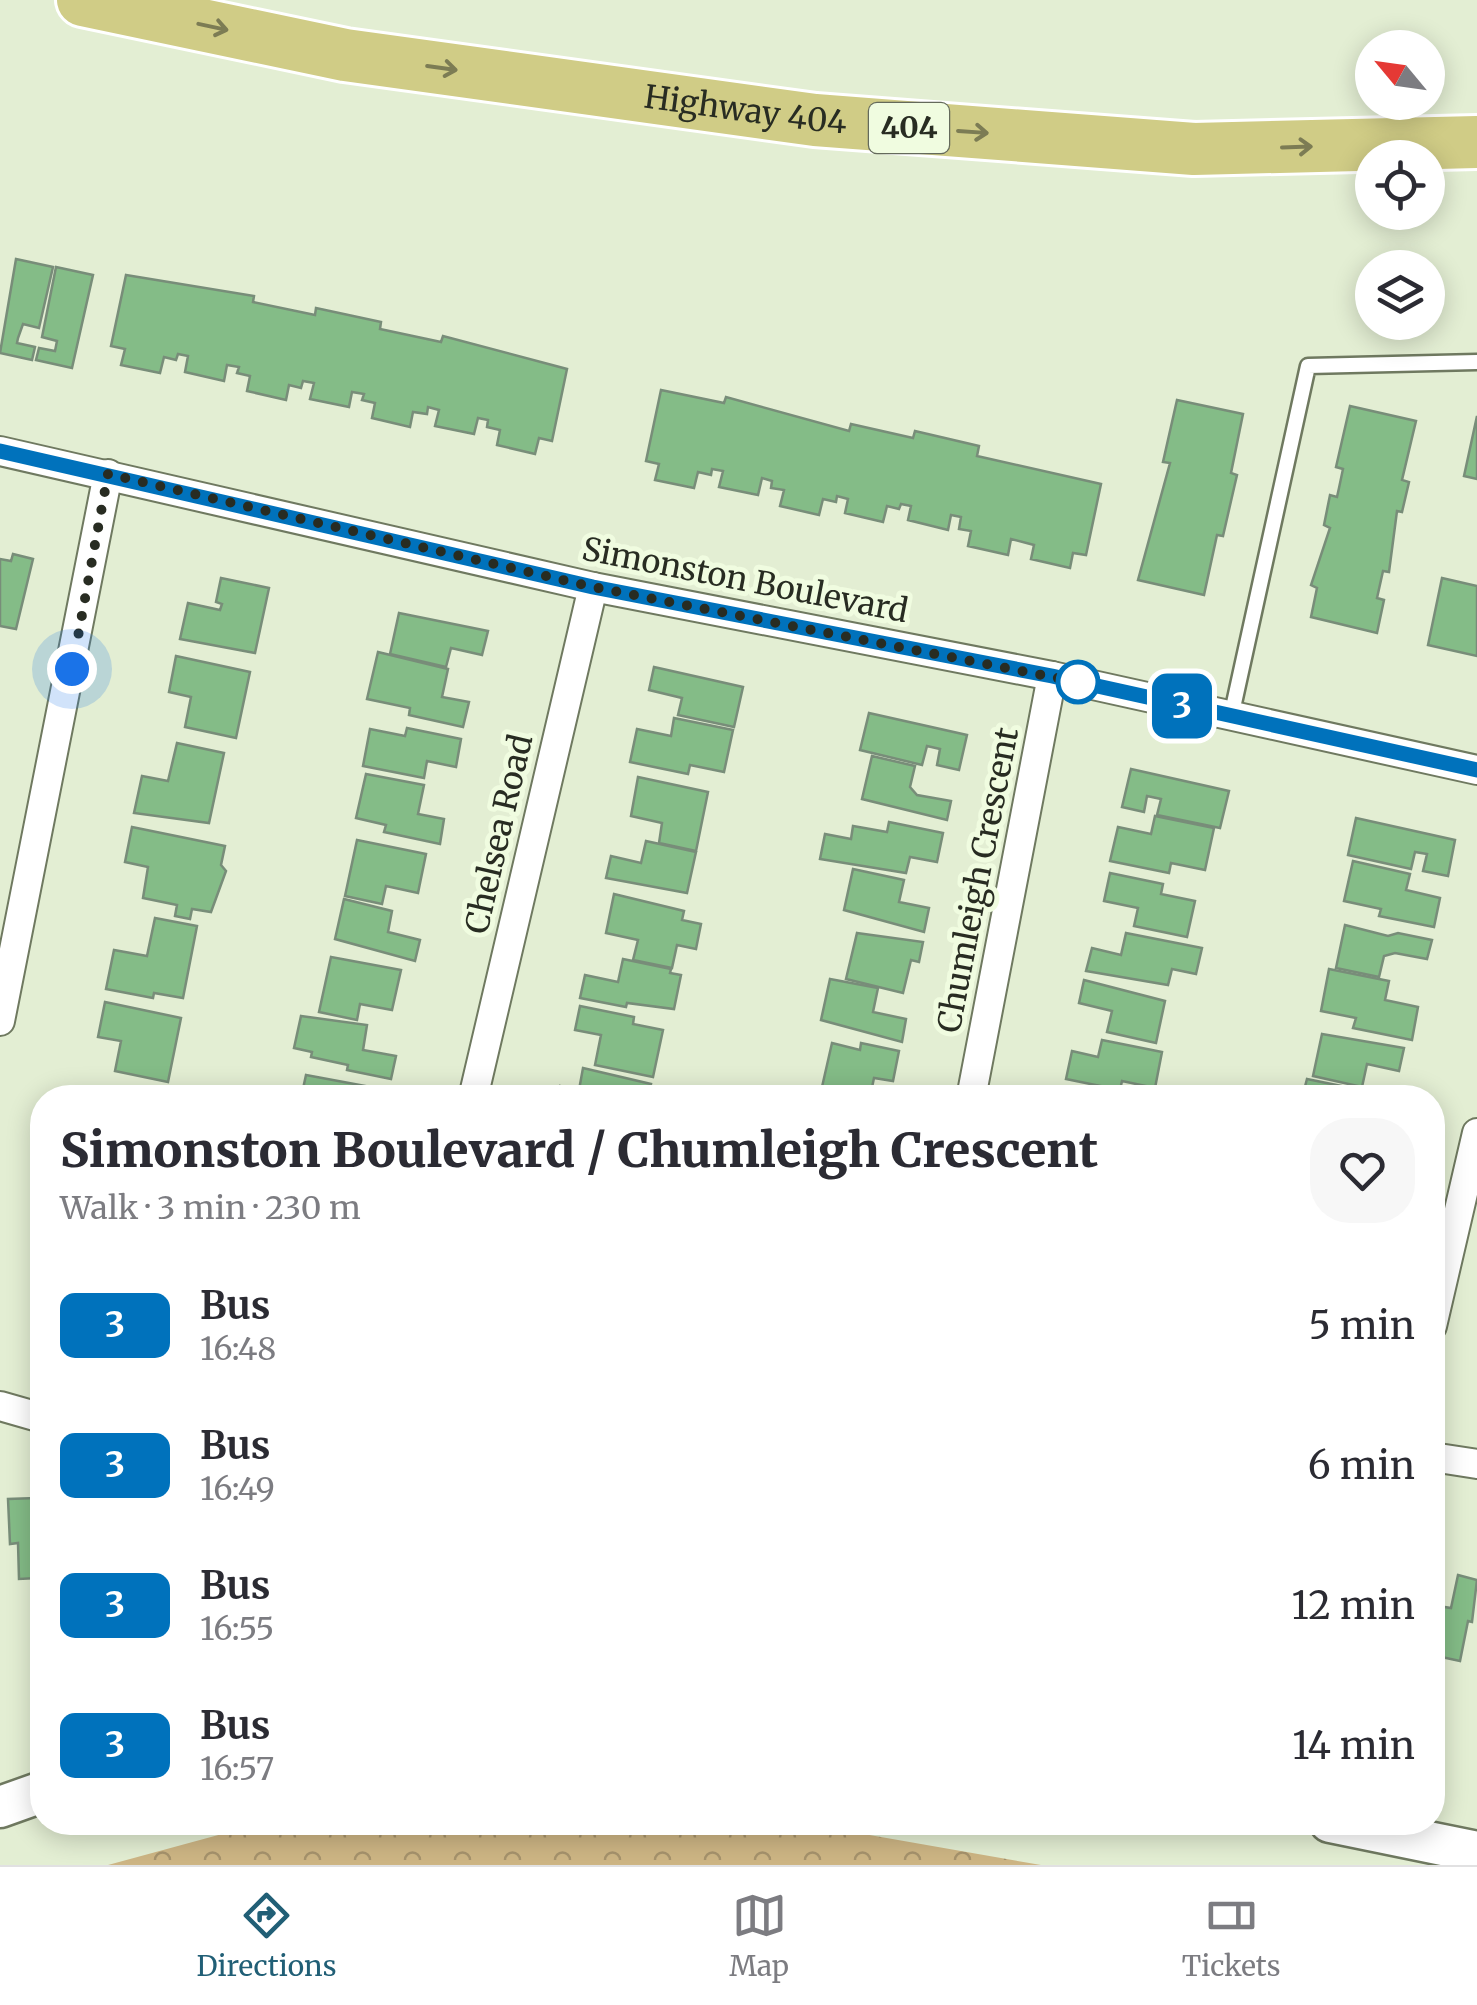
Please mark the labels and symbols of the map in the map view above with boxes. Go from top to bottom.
one-way arrow [196,19,228,38]
north arrow [1355,30,1445,120]
one-way arrow [425,60,457,78]
street label: Highway 404 [642,77,849,142]
road number: 404 [869,103,949,153]
one-way arrow [956,123,988,142]
one-way arrow [1281,137,1313,156]
street label: Simonston Boulevard [579,529,911,631]
your location [47,644,97,694]
unlabelled marker [1057,661,1099,703]
line badge: 3 [1150,674,1214,738]
street label: Chumleigh Crescent [929,724,1027,1036]
street label: Chelsea Road [457,730,541,938]

